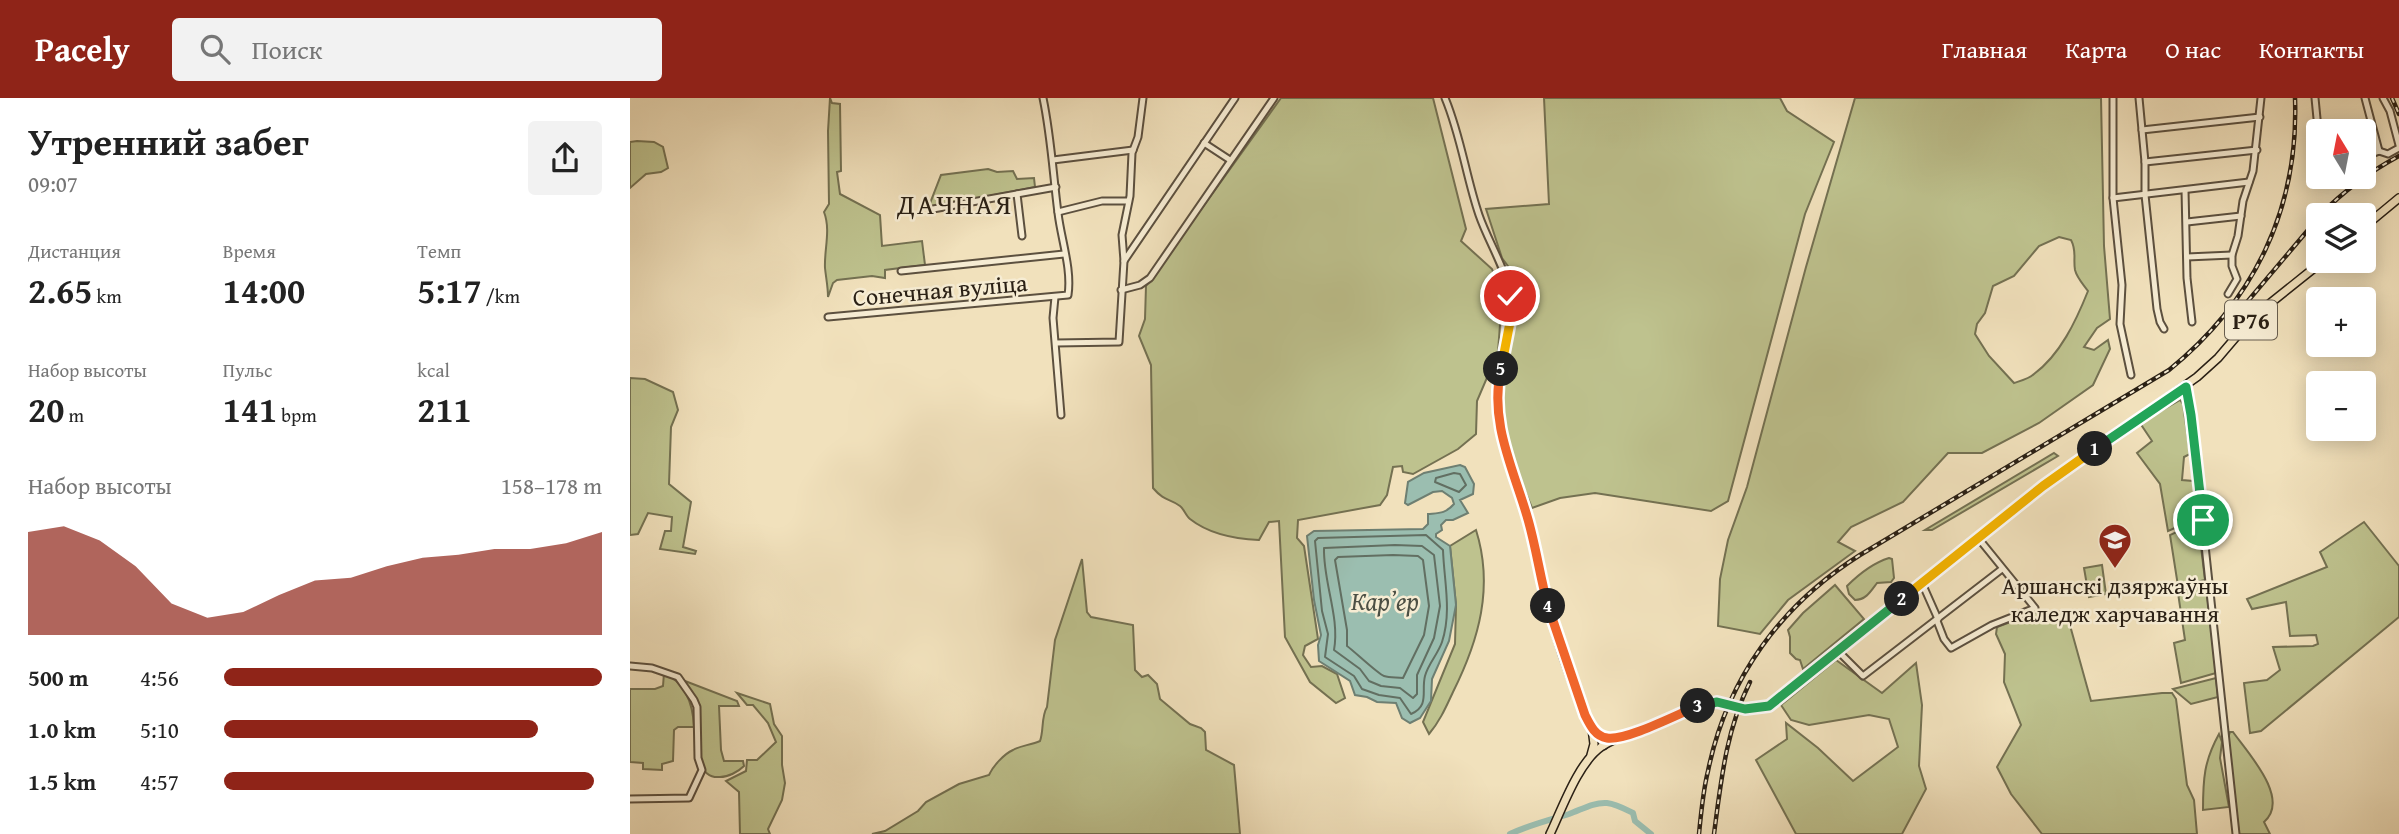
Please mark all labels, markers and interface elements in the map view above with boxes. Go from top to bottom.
search box [172,18,662,81]
text: Pacely [35,25,130,73]
icon: search [196,30,234,68]
text: Поиск [252,30,322,69]
text: Главная [1942,32,2027,67]
text: Карта [2065,32,2127,67]
text: О нас [2165,32,2221,67]
text: Контакты [2259,32,2364,67]
text: Утренний забег [28,113,309,169]
north arrow [2306,119,2376,189]
map controls [2306,119,2376,441]
button: share [528,121,602,195]
text: 09:07 [28,167,78,200]
district label: ДАЧНАЯ [896,183,1013,224]
button: layers [2306,203,2376,273]
text: Дистанция [28,237,121,265]
text: Время [223,237,276,265]
text: Темп [417,237,461,265]
text: 2.65 [28,265,92,316]
text: 14:00 [223,265,305,316]
text: 5:17 [417,265,482,316]
street label: Сонечная вуліца [851,265,1029,315]
pin [1480,266,1540,326]
icon: check [1491,277,1529,315]
text: km [92,282,122,310]
text: /km [482,282,520,310]
button: + [2306,287,2376,357]
road number: Р76 [2225,300,2277,340]
pin: 5 [1484,352,1518,386]
text: 5 [1496,354,1505,382]
text: Набор высоты [28,356,147,384]
text: Пульс [223,356,272,384]
text: kcal [417,356,450,384]
button: − [2306,371,2376,441]
text: 20 [28,384,64,435]
text: 141 [223,384,277,435]
text: 211 [417,384,472,435]
text: m [64,401,84,429]
text: bpm [277,401,317,429]
pin: 1 [2078,432,2112,466]
text: 1 [2090,434,2099,462]
text: Набор высоты [28,469,172,502]
text: 158–178 m [501,469,602,502]
pin [2173,490,2233,550]
icon: arrive [2184,501,2222,539]
school or university icon: Аршанскі дзяржаўны каледж харчавання [2096,521,2134,570]
place label: Аршанскі дзяржаўны каледж харчавання [2002,568,2229,631]
water label: Карʼер [1351,581,1419,620]
pin: 2 [1884,582,1920,616]
text: 2 [1897,584,1906,612]
pin: 4 [1530,588,1566,624]
text: 4 [1543,591,1552,619]
text: 500 m [28,661,89,694]
text: 4:56 [140,661,179,694]
pin: 3 [1680,688,1716,724]
text: 3 [1693,691,1702,719]
text: 1.0 km [28,713,96,746]
text: 5:10 [140,713,179,746]
text: 1.5 km [28,765,96,798]
text: 4:57 [140,765,179,798]

